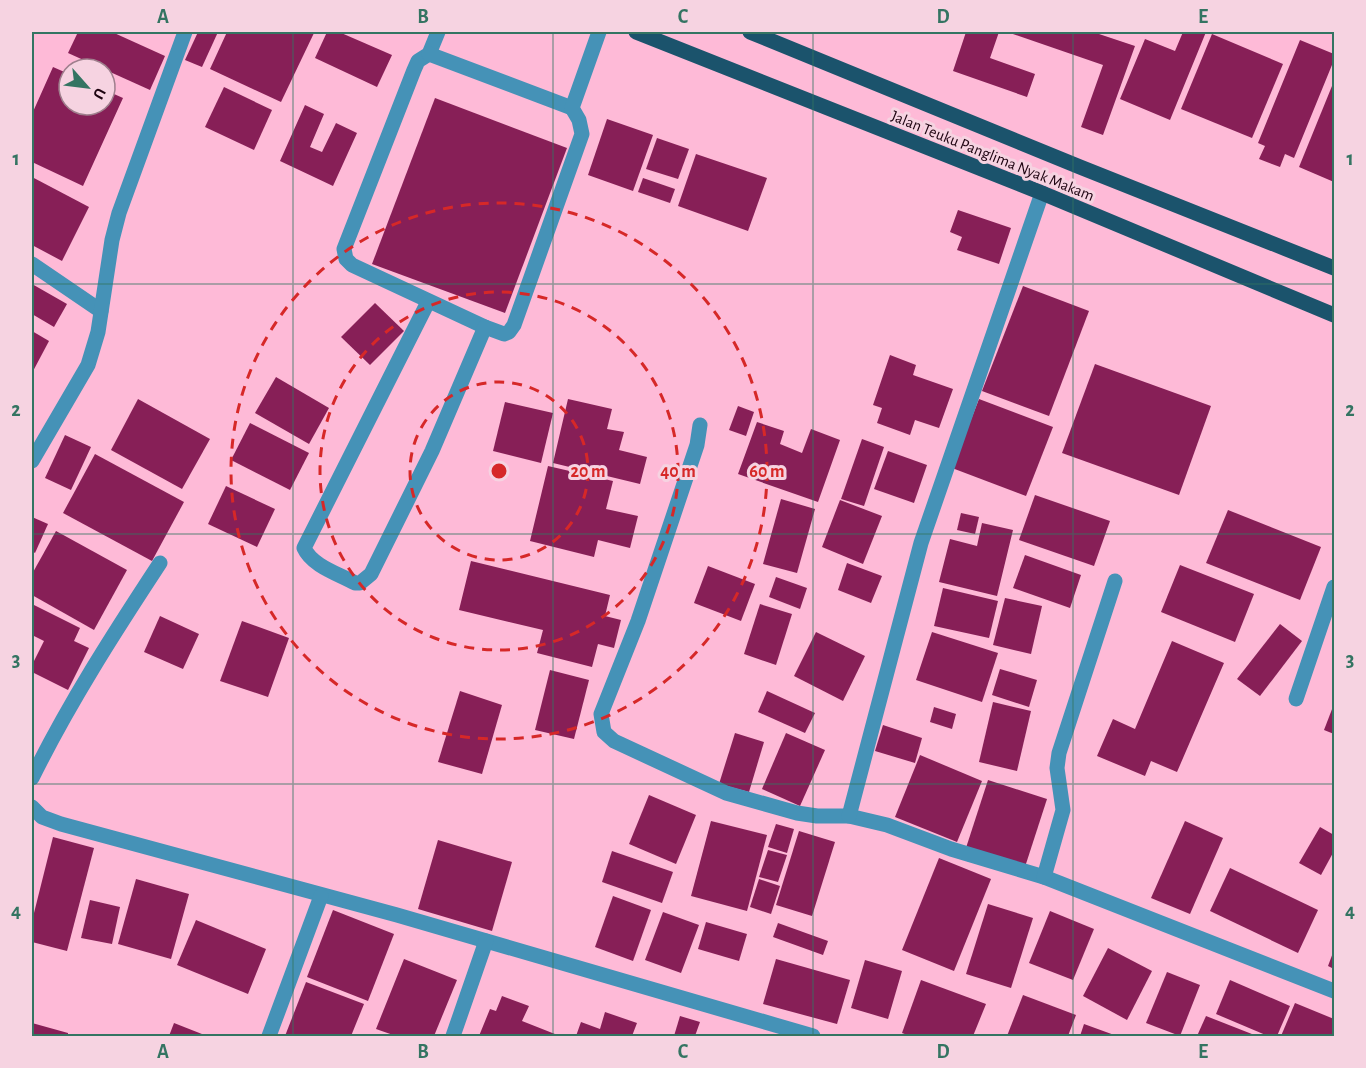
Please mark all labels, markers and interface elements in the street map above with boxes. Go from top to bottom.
text: A [157,7,169,27]
text: B [417,7,429,27]
text: C [678,7,689,27]
text: D [936,7,950,27]
text: E [1198,7,1208,27]
north arrow [57,57,117,117]
text: U [90,85,109,102]
street label: Jalan Teuku Panglima Nyak Makam [888,108,1096,205]
text: 1 [12,149,20,169]
text: 1 [1346,149,1354,169]
text: 2 [11,400,21,420]
text: 2 [1345,400,1355,420]
centre of rings [489,461,509,481]
text: 20 m [570,463,606,481]
text: 40 m [660,463,696,481]
text: 60 m [749,463,785,481]
text: 3 [12,650,20,670]
text: 3 [1346,650,1354,670]
text: 4 [11,901,21,921]
text: 4 [1345,901,1355,921]
text: A [157,1042,169,1062]
text: B [417,1042,429,1062]
text: C [678,1042,689,1062]
text: D [936,1042,950,1062]
text: E [1198,1042,1208,1062]

